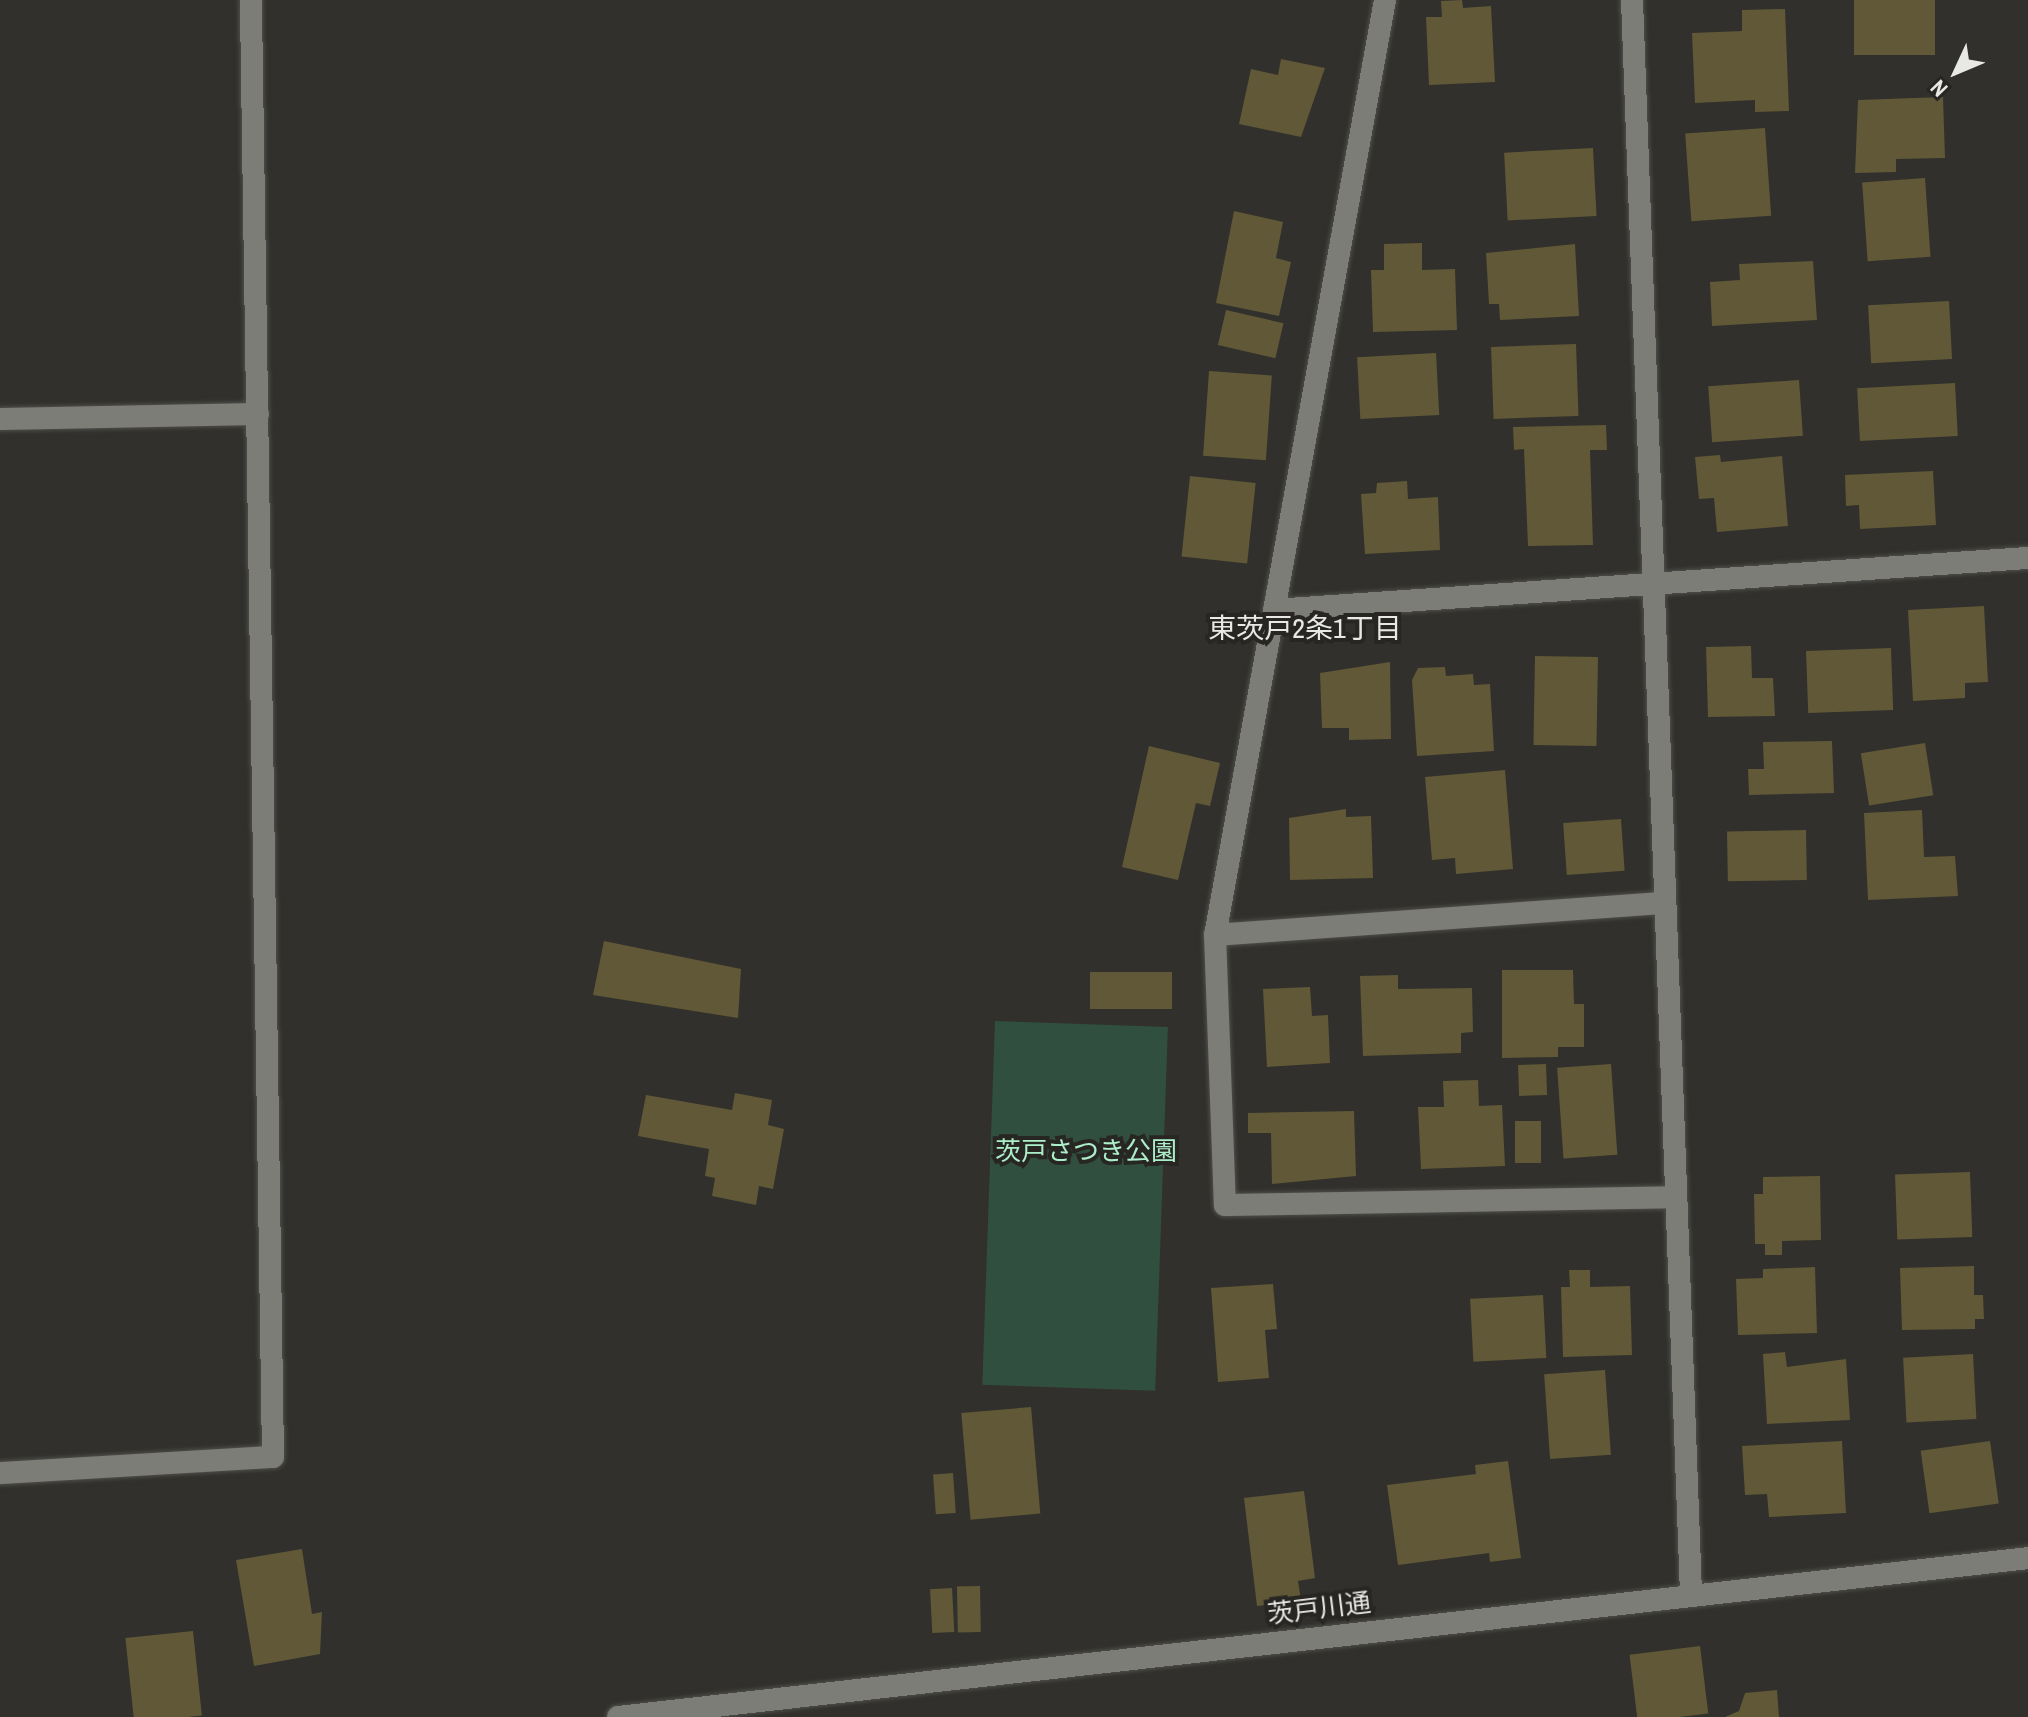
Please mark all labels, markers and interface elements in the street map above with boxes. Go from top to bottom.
north arrow [1916,32,1996,112]
text: N [1923,74,1954,104]
district label: 東茨戸2条1丁目 [1208,611,1402,645]
park label: 茨戸さつき公園 [995,1135,1177,1167]
street label: 茨戸川通 [1265,1586,1373,1630]

